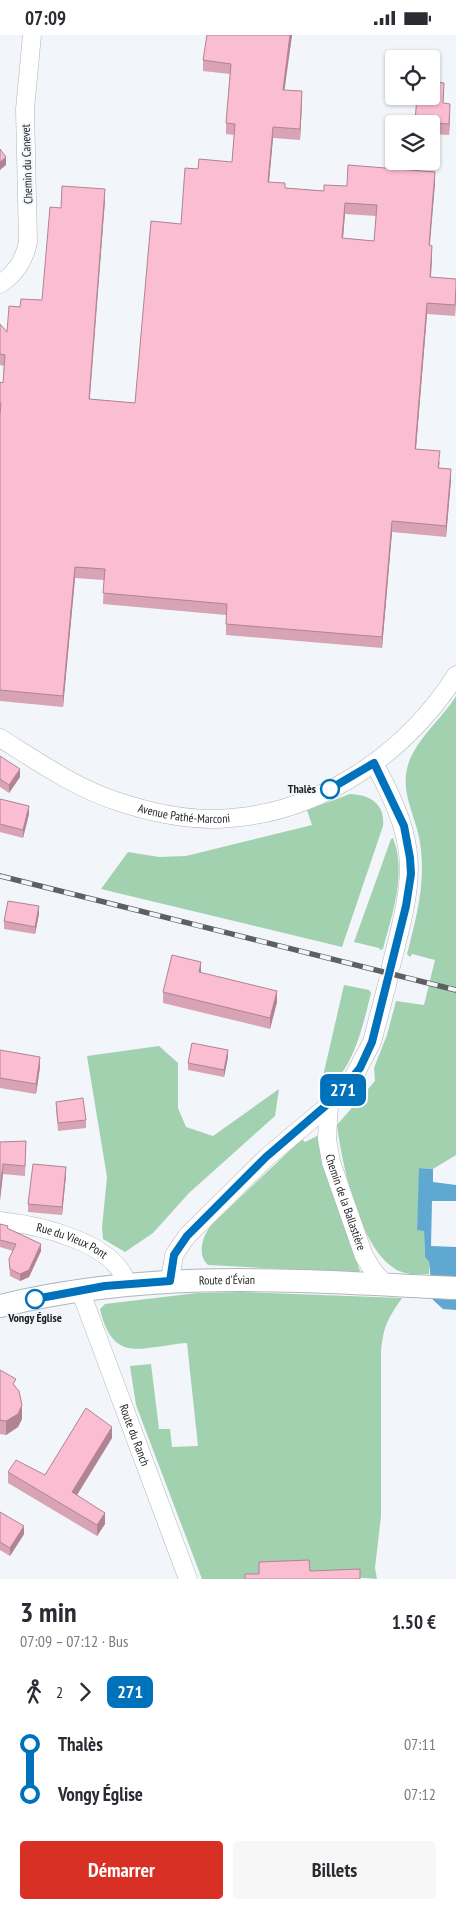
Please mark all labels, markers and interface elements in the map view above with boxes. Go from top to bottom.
text: 07:09 [25,6,66,30]
map controls [385,50,440,170]
button: locate [385,50,440,105]
button: layers [385,115,440,170]
street label: Chemin du Canevet [18,123,35,204]
marker: Thalès [320,779,340,799]
place label: Thalès [288,781,316,796]
street label: Avenue Pathé-Marconi [136,800,231,826]
line badge: 271 [314,1074,372,1106]
text: 271 [330,1078,356,1101]
street label: Chemin de la Ballastière [323,1153,369,1252]
street label: Rue du Vieux Pont [35,1219,111,1262]
street label: Route d'Évian [199,1272,255,1288]
marker: Vongy Église [25,1289,45,1309]
place label: Vongy Église [7,1310,62,1325]
street label: Route du Ranch [116,1402,153,1468]
text: 3 min [20,1593,77,1630]
text: 1.50 € [392,1610,436,1634]
text: 07:09 – 07:12 · Bus [20,1631,128,1651]
icon: walk [20,1678,48,1706]
icon: forward [71,1678,99,1706]
text: 271 [117,1680,143,1703]
text: 2 [56,1682,63,1702]
text: Thalès [58,1732,103,1756]
text: 07:11 [404,1734,436,1754]
text: Vongy Église [58,1782,143,1806]
text: 07:12 [404,1784,436,1804]
button: Démarrer [20,1841,223,1899]
button: Billets [233,1841,436,1899]

